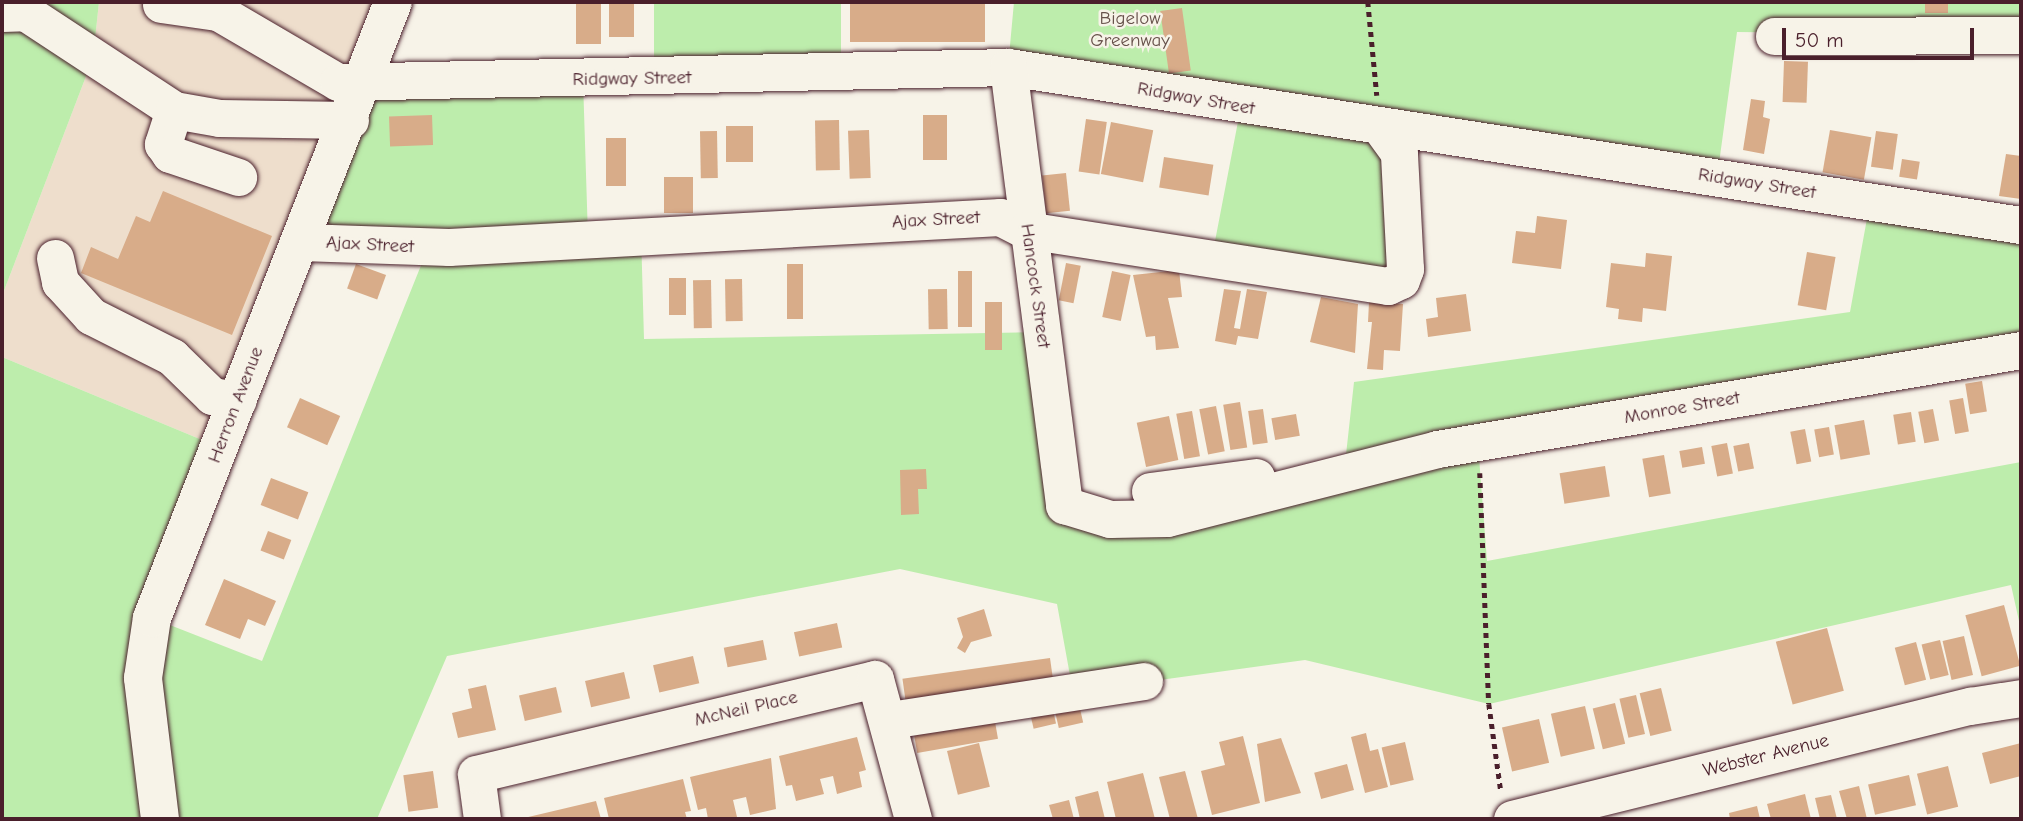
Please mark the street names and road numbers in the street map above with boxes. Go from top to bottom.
street label: Ridgway Street [572,67,692,91]
street label: Ridgway Street [1135,77,1257,121]
street label: Ridgway Street [1696,163,1818,205]
street label: Ajax Street [891,206,981,234]
street label: Hancock Street [1015,222,1055,350]
street label: Ajax Street [325,231,415,259]
street label: Herron Avenue [203,344,269,466]
street label: Monroe Street [1622,387,1742,429]
street label: McNeil Place [692,686,800,732]
street label: Webster Avenue [1701,729,1831,783]

